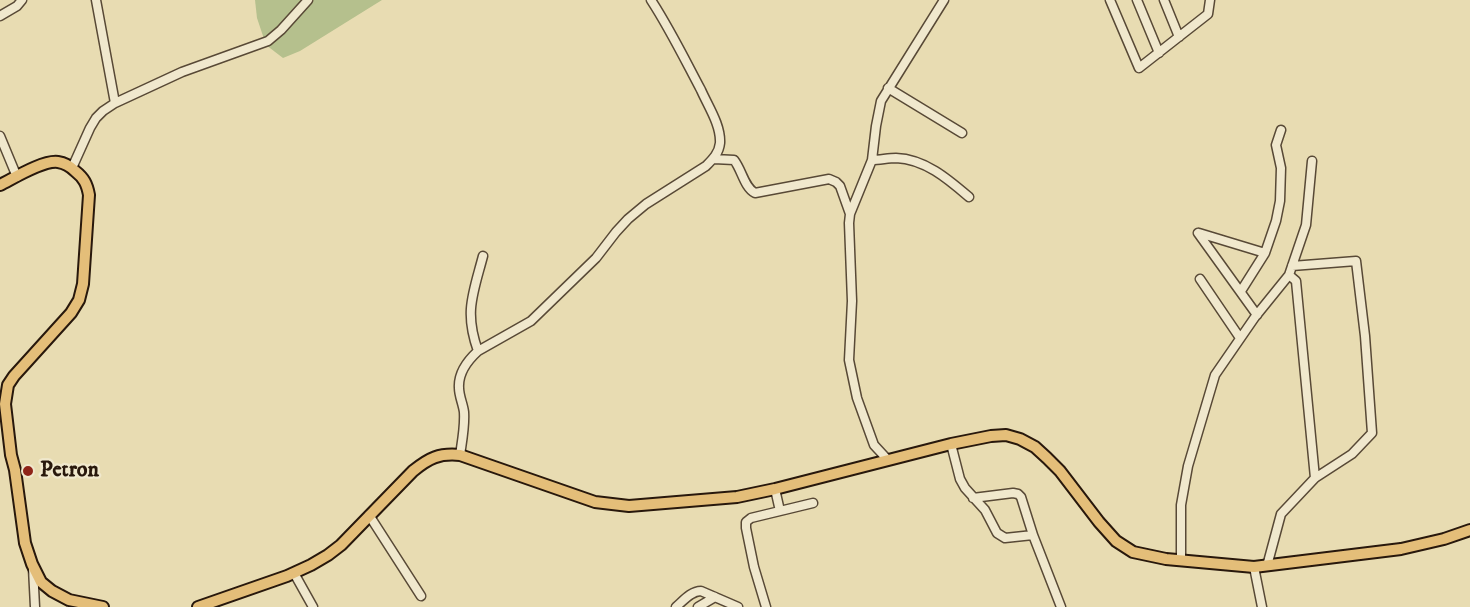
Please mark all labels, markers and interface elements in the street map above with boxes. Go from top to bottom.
place label: Petron [40,458,99,484]
marker: Petron [21,464,35,478]

